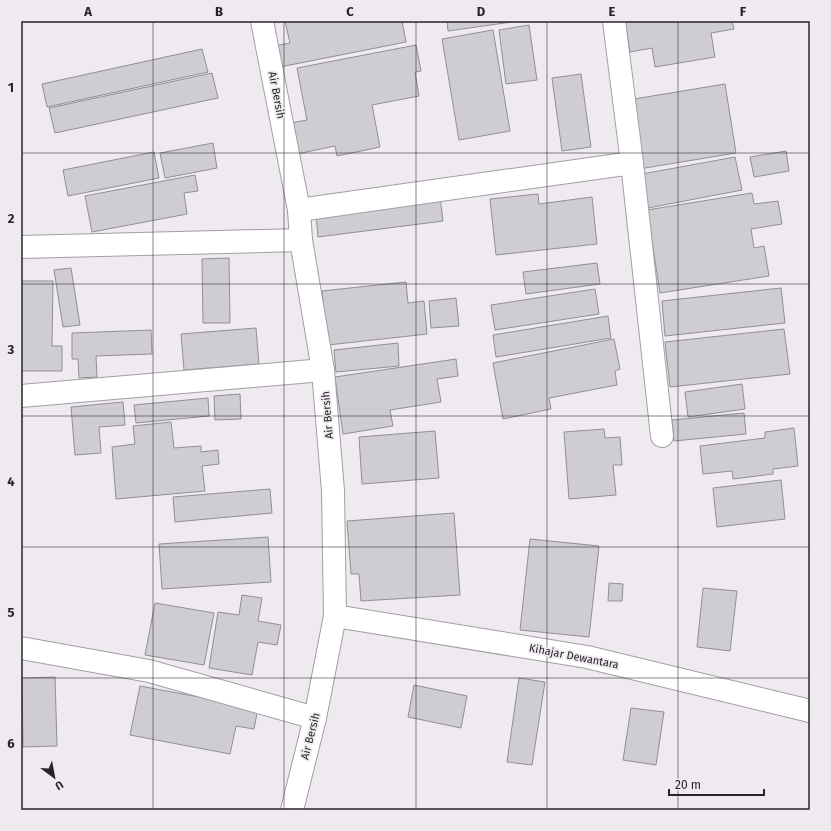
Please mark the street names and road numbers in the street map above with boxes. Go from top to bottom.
street label: Air Bersih [266,70,287,120]
street label: Air Bersih [319,390,336,439]
street label: Kihajar Dewantara [528,641,620,672]
street label: Air Bersih [298,711,323,761]

